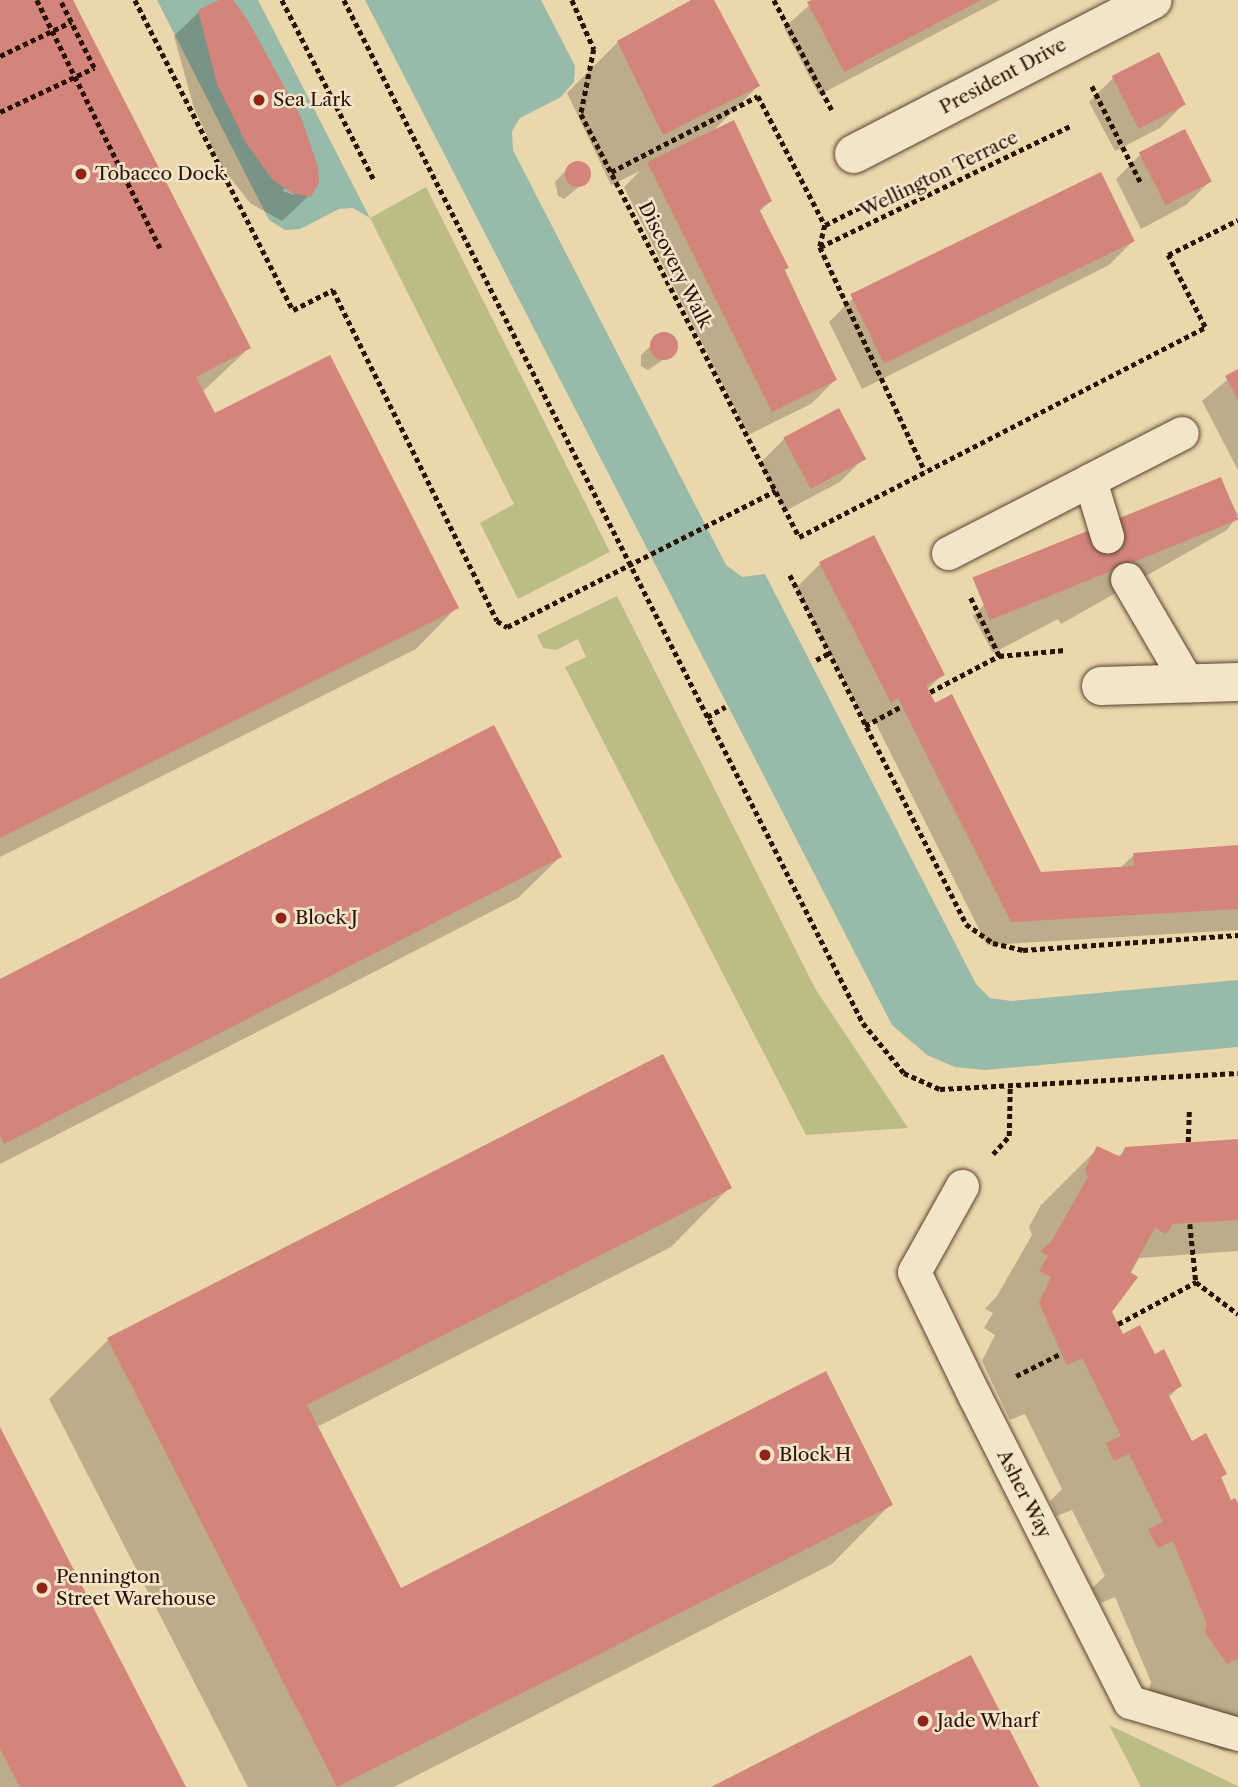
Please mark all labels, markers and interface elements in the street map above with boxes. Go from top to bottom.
street label: President Drive [936,33,1070,119]
place label: Sea Lark [273,89,352,111]
marker: Sea Lark [251,92,267,108]
street label: Wellington Terrace [856,126,1022,222]
place label: Tobacco Dock [95,163,225,185]
marker: Tobacco Dock [73,166,89,182]
street label: Discovery Walk [633,197,717,333]
place label: Block J [295,907,358,929]
marker: Block J [273,910,289,926]
place label: Block H [779,1444,852,1466]
street label: Asher Way [992,1446,1056,1542]
marker: Block H [757,1447,773,1463]
place label: Pennington Street Warehouse [56,1566,217,1610]
marker: Pennington Street Warehouse [34,1580,50,1596]
place label: Jade Wharf [937,1710,1039,1732]
marker: Jade Wharf [915,1713,931,1729]

